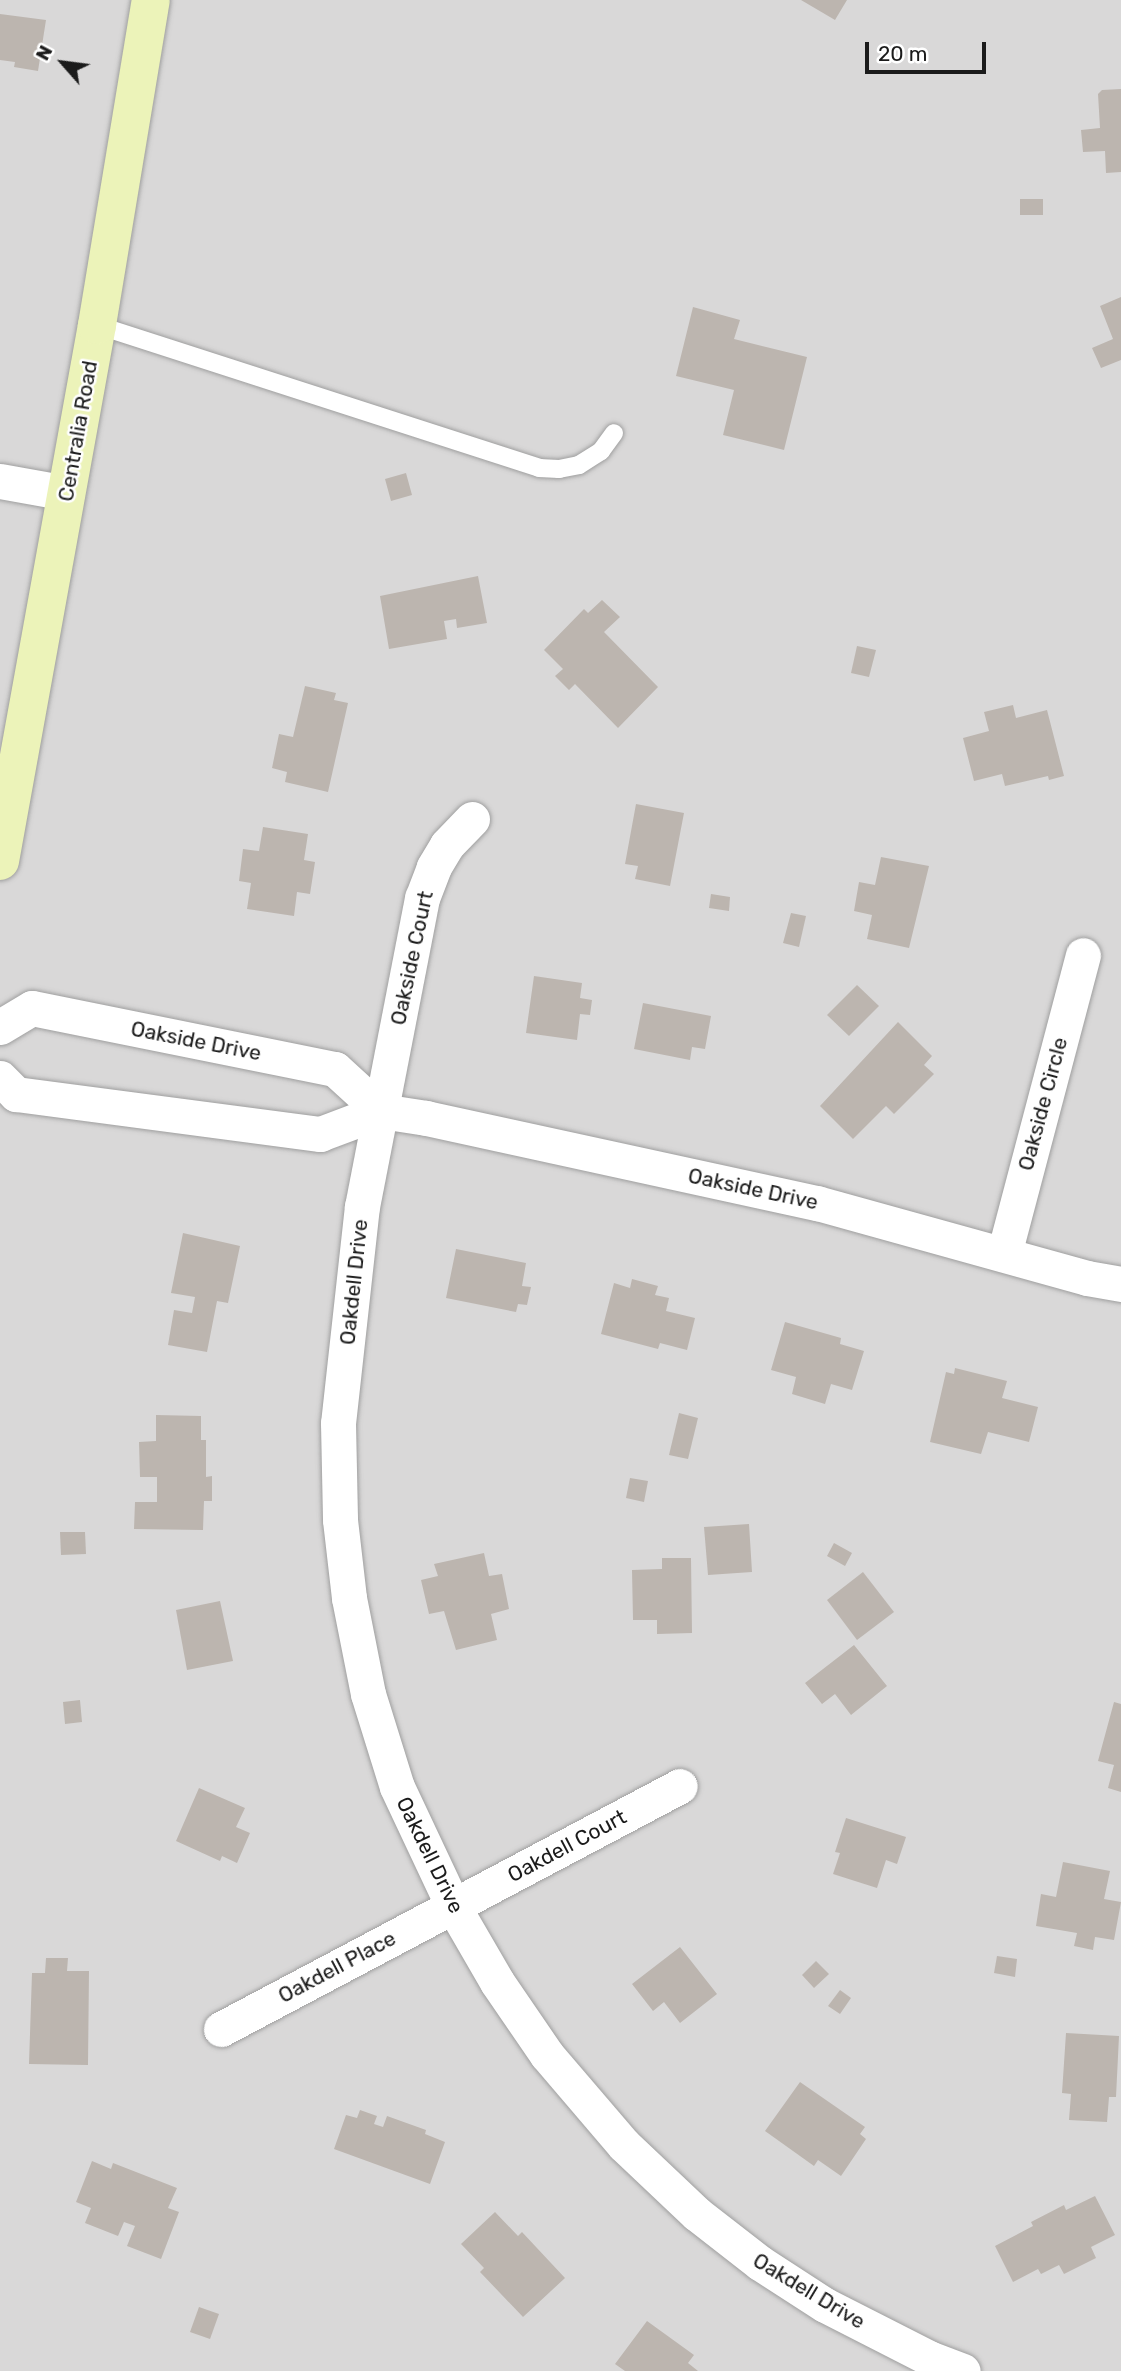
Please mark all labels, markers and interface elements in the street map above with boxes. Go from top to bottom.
north arrow [28,28,98,98]
scale bar [869,28,990,72]
text: N [31,41,57,64]
text: 20 m [878,41,927,66]
street label: Centralia Road [53,359,103,503]
street label: Oakside Court [385,889,439,1027]
street label: Oakside Drive [129,1016,263,1066]
street label: Oakside Circle [1013,1035,1073,1173]
street label: Oakside Drive [686,1163,820,1215]
street label: Oakdell Drive [335,1218,373,1346]
street label: Oakdell Drive [391,1793,469,1917]
street label: Oakdell Court [503,1804,631,1888]
street label: Oakdell Place [274,1926,400,2008]
street label: Oakdell Drive [748,2248,870,2334]

